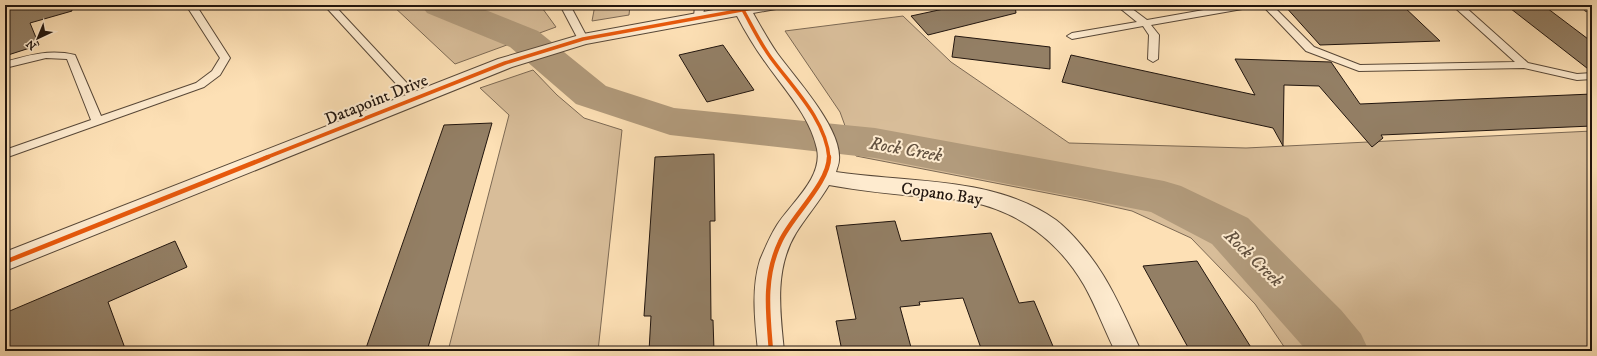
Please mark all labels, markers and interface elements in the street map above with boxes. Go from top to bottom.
north arrow [18,18,58,58]
text: N [24,36,40,53]
street label: Datapoint Drive [321,69,431,131]
water label: Rock Creek [867,133,944,167]
street label: Copano Bay [900,177,985,211]
water label: Rock Creek [1218,225,1288,292]

